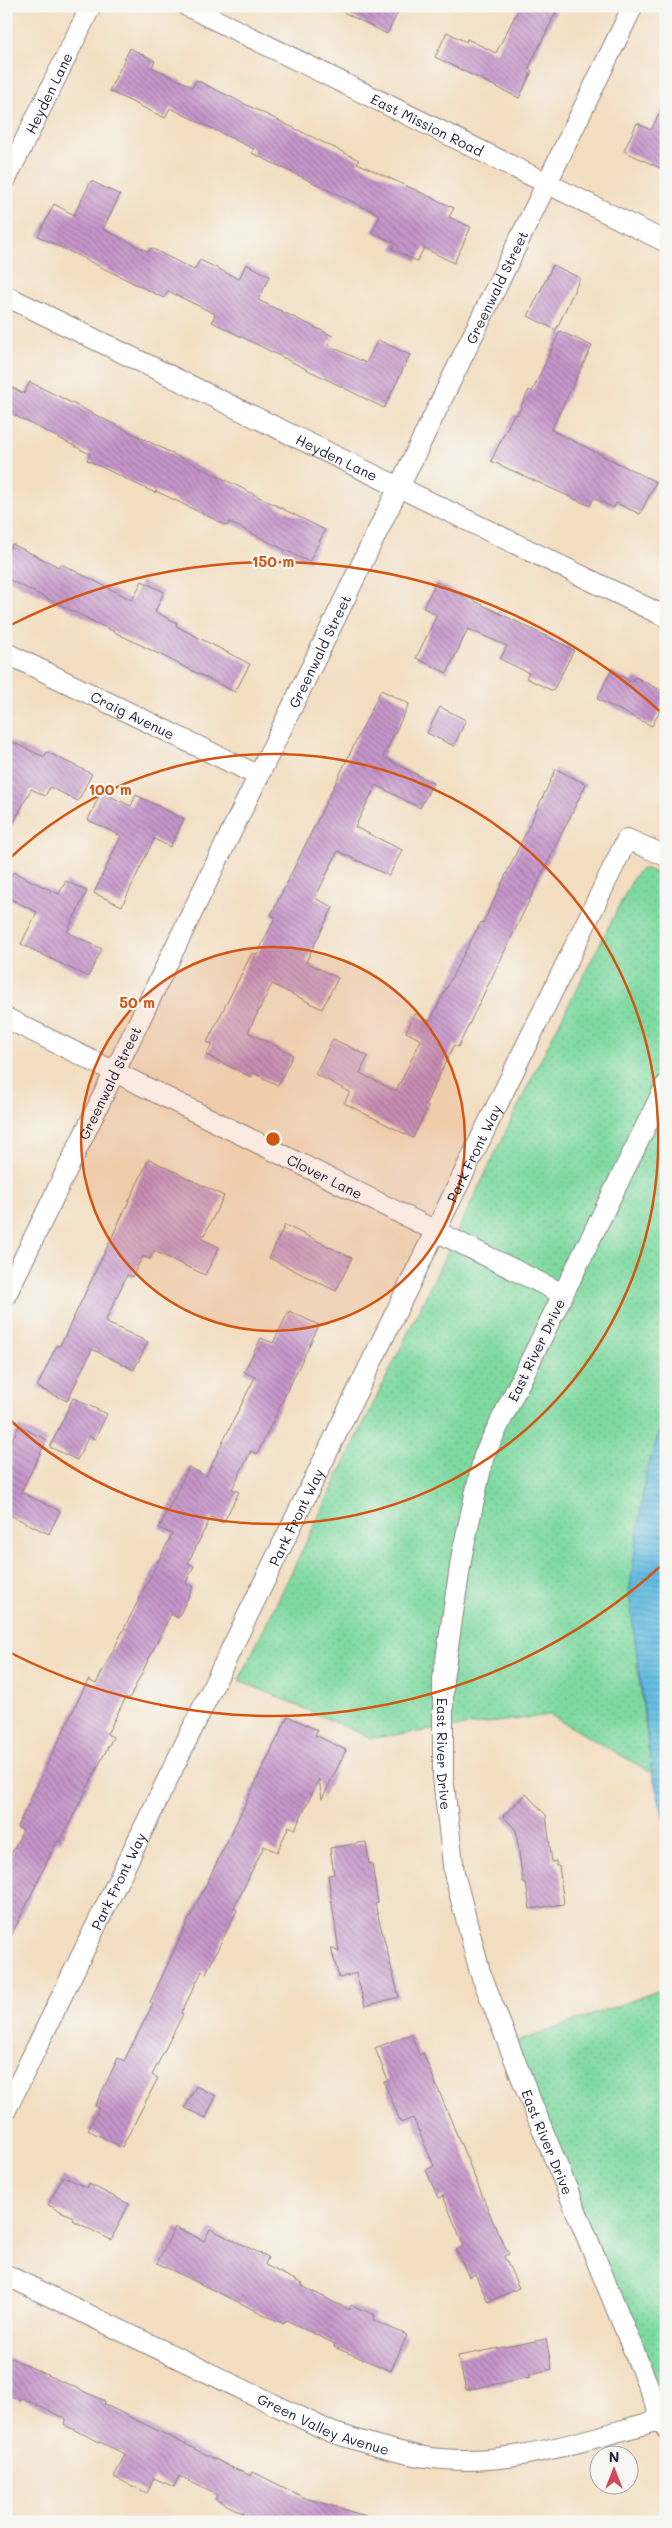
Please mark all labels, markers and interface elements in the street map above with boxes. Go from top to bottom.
street label: Heyden Lane [20,49,76,137]
street label: East Mission Road [368,89,487,160]
street label: Greenwald Street [461,227,532,347]
street label: Heyden Lane [293,429,381,485]
text: 150 m [252,551,294,571]
street label: Greenwald Street [284,591,355,711]
street label: Craig Avenue [88,686,178,743]
text: 100 m [88,779,132,799]
text: 50 m [119,992,155,1012]
street label: Greenwald Street [74,1023,145,1143]
street label: Park Front Way [442,1101,505,1205]
centre of rings [264,1130,282,1148]
street label: Clover Lane [284,1149,366,1203]
street label: East River Drive [503,1295,569,1405]
street label: Park Front Way [264,1465,328,1569]
street label: East River Drive [433,1698,456,1811]
street label: Park Front Way [86,1829,150,1933]
street label: East River Drive [518,2086,578,2197]
street label: Green Valley Avenue [255,2389,391,2459]
north arrow [590,2446,640,2496]
text: N [609,2447,619,2466]

